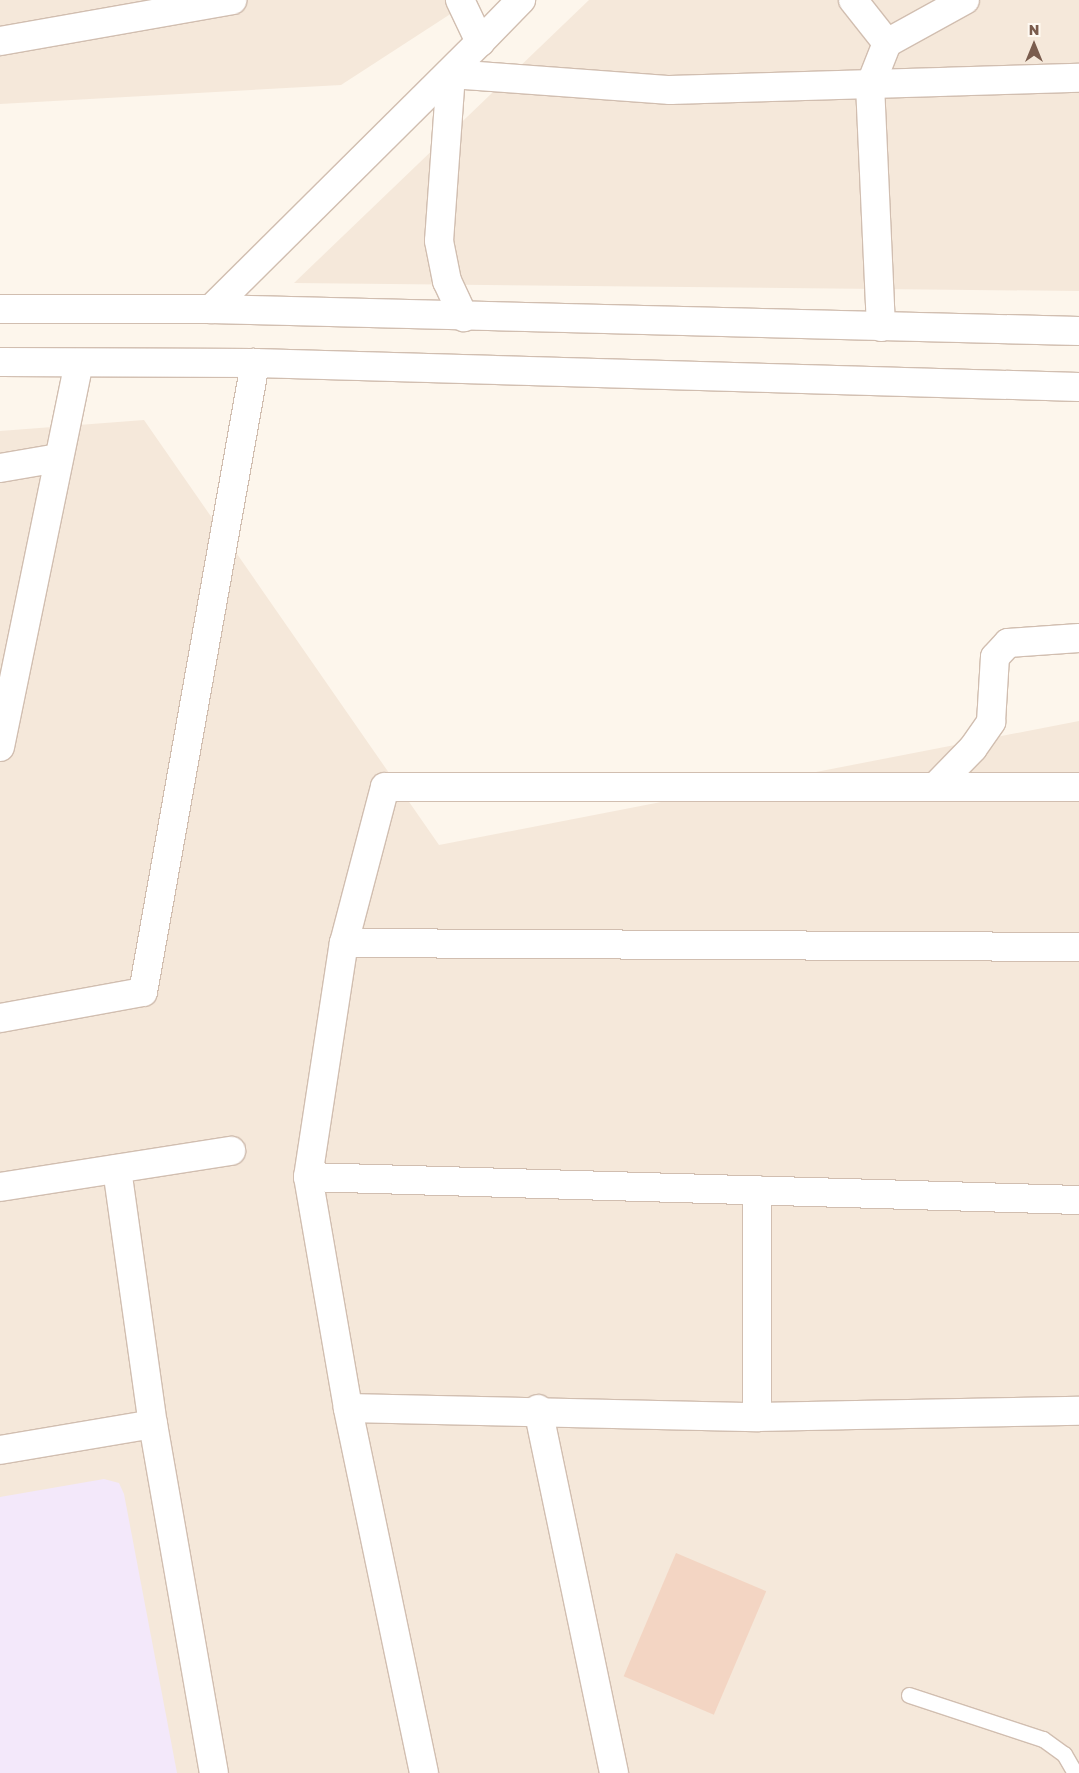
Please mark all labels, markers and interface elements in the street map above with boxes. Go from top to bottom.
north arrow [1009,20,1059,70]
text: N [1029,21,1039,38]

